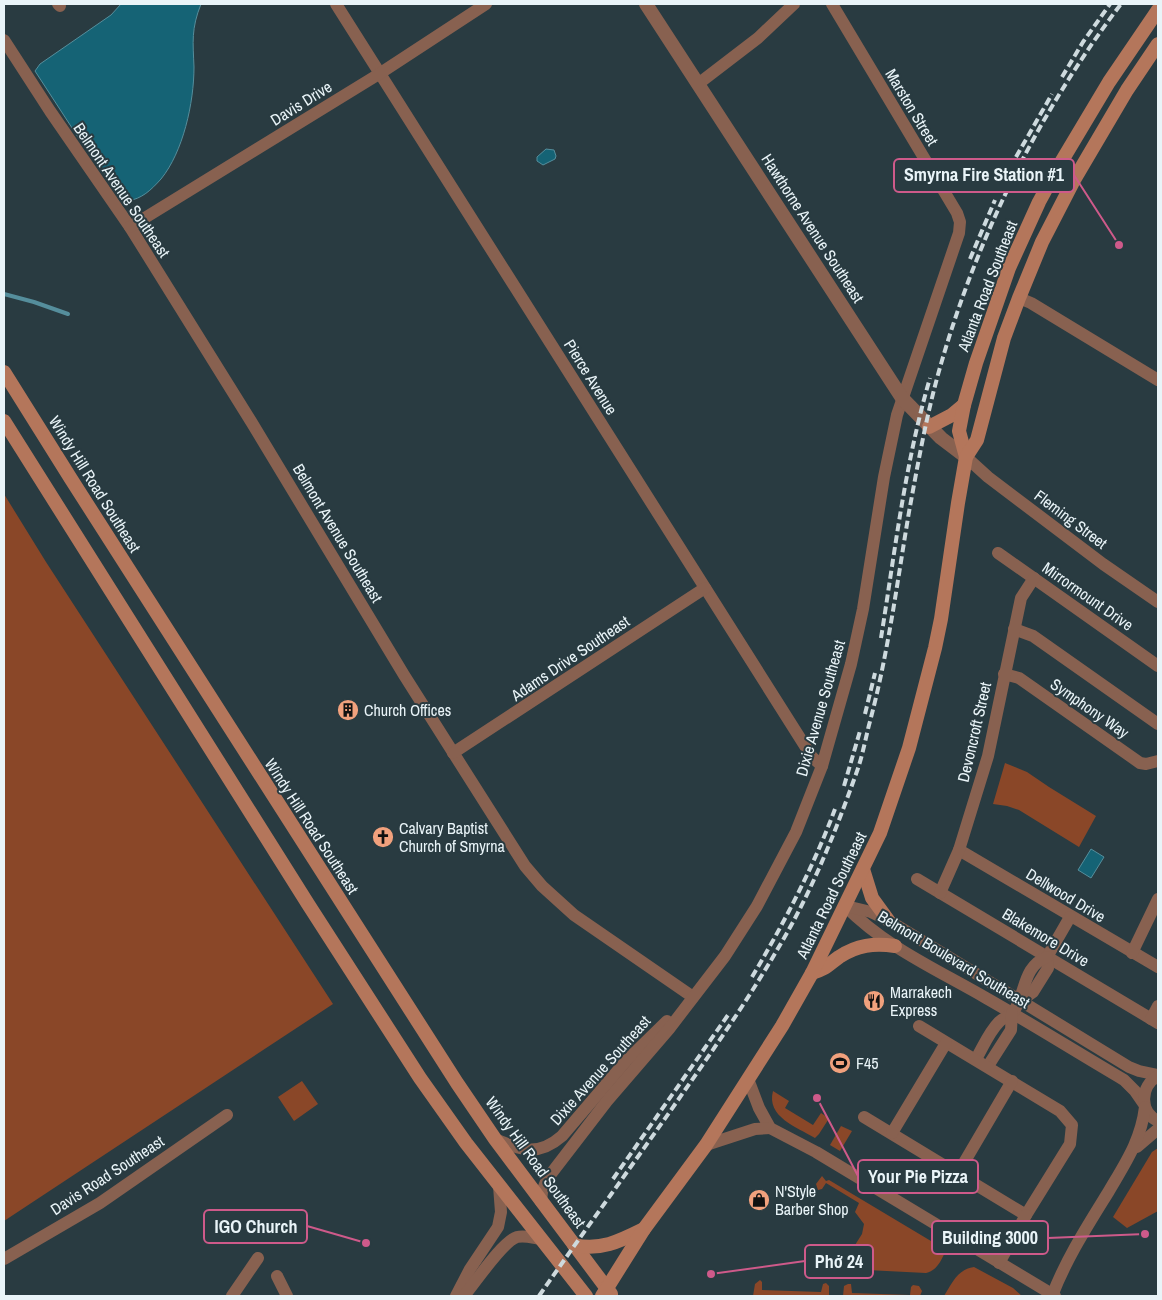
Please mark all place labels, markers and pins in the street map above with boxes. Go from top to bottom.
callout: Smyrna Fire Station #1 [894,159,1074,192]
building icon: Church Offices [336,698,360,722]
place label: Church Offices [364,699,451,721]
place label: Calvary Baptist Church of Smyrna [399,817,505,857]
church icon: Calvary Baptist Church of Smyrna [371,825,395,849]
place label: Marrakech Express [890,981,952,1021]
restaurant icon: Marrakech Express [862,989,886,1013]
sports icon: F45 [828,1051,852,1075]
place label: F45 [856,1052,879,1074]
callout: Your Pie Pizza [858,1160,978,1193]
place label: N'Style Barber Shop [775,1180,849,1220]
shop icon: N'Style Barber Shop [747,1188,771,1212]
callout: IGO Church [204,1210,307,1243]
callout: Building 3000 [932,1221,1048,1254]
callout: Phở 24 [805,1245,873,1278]

